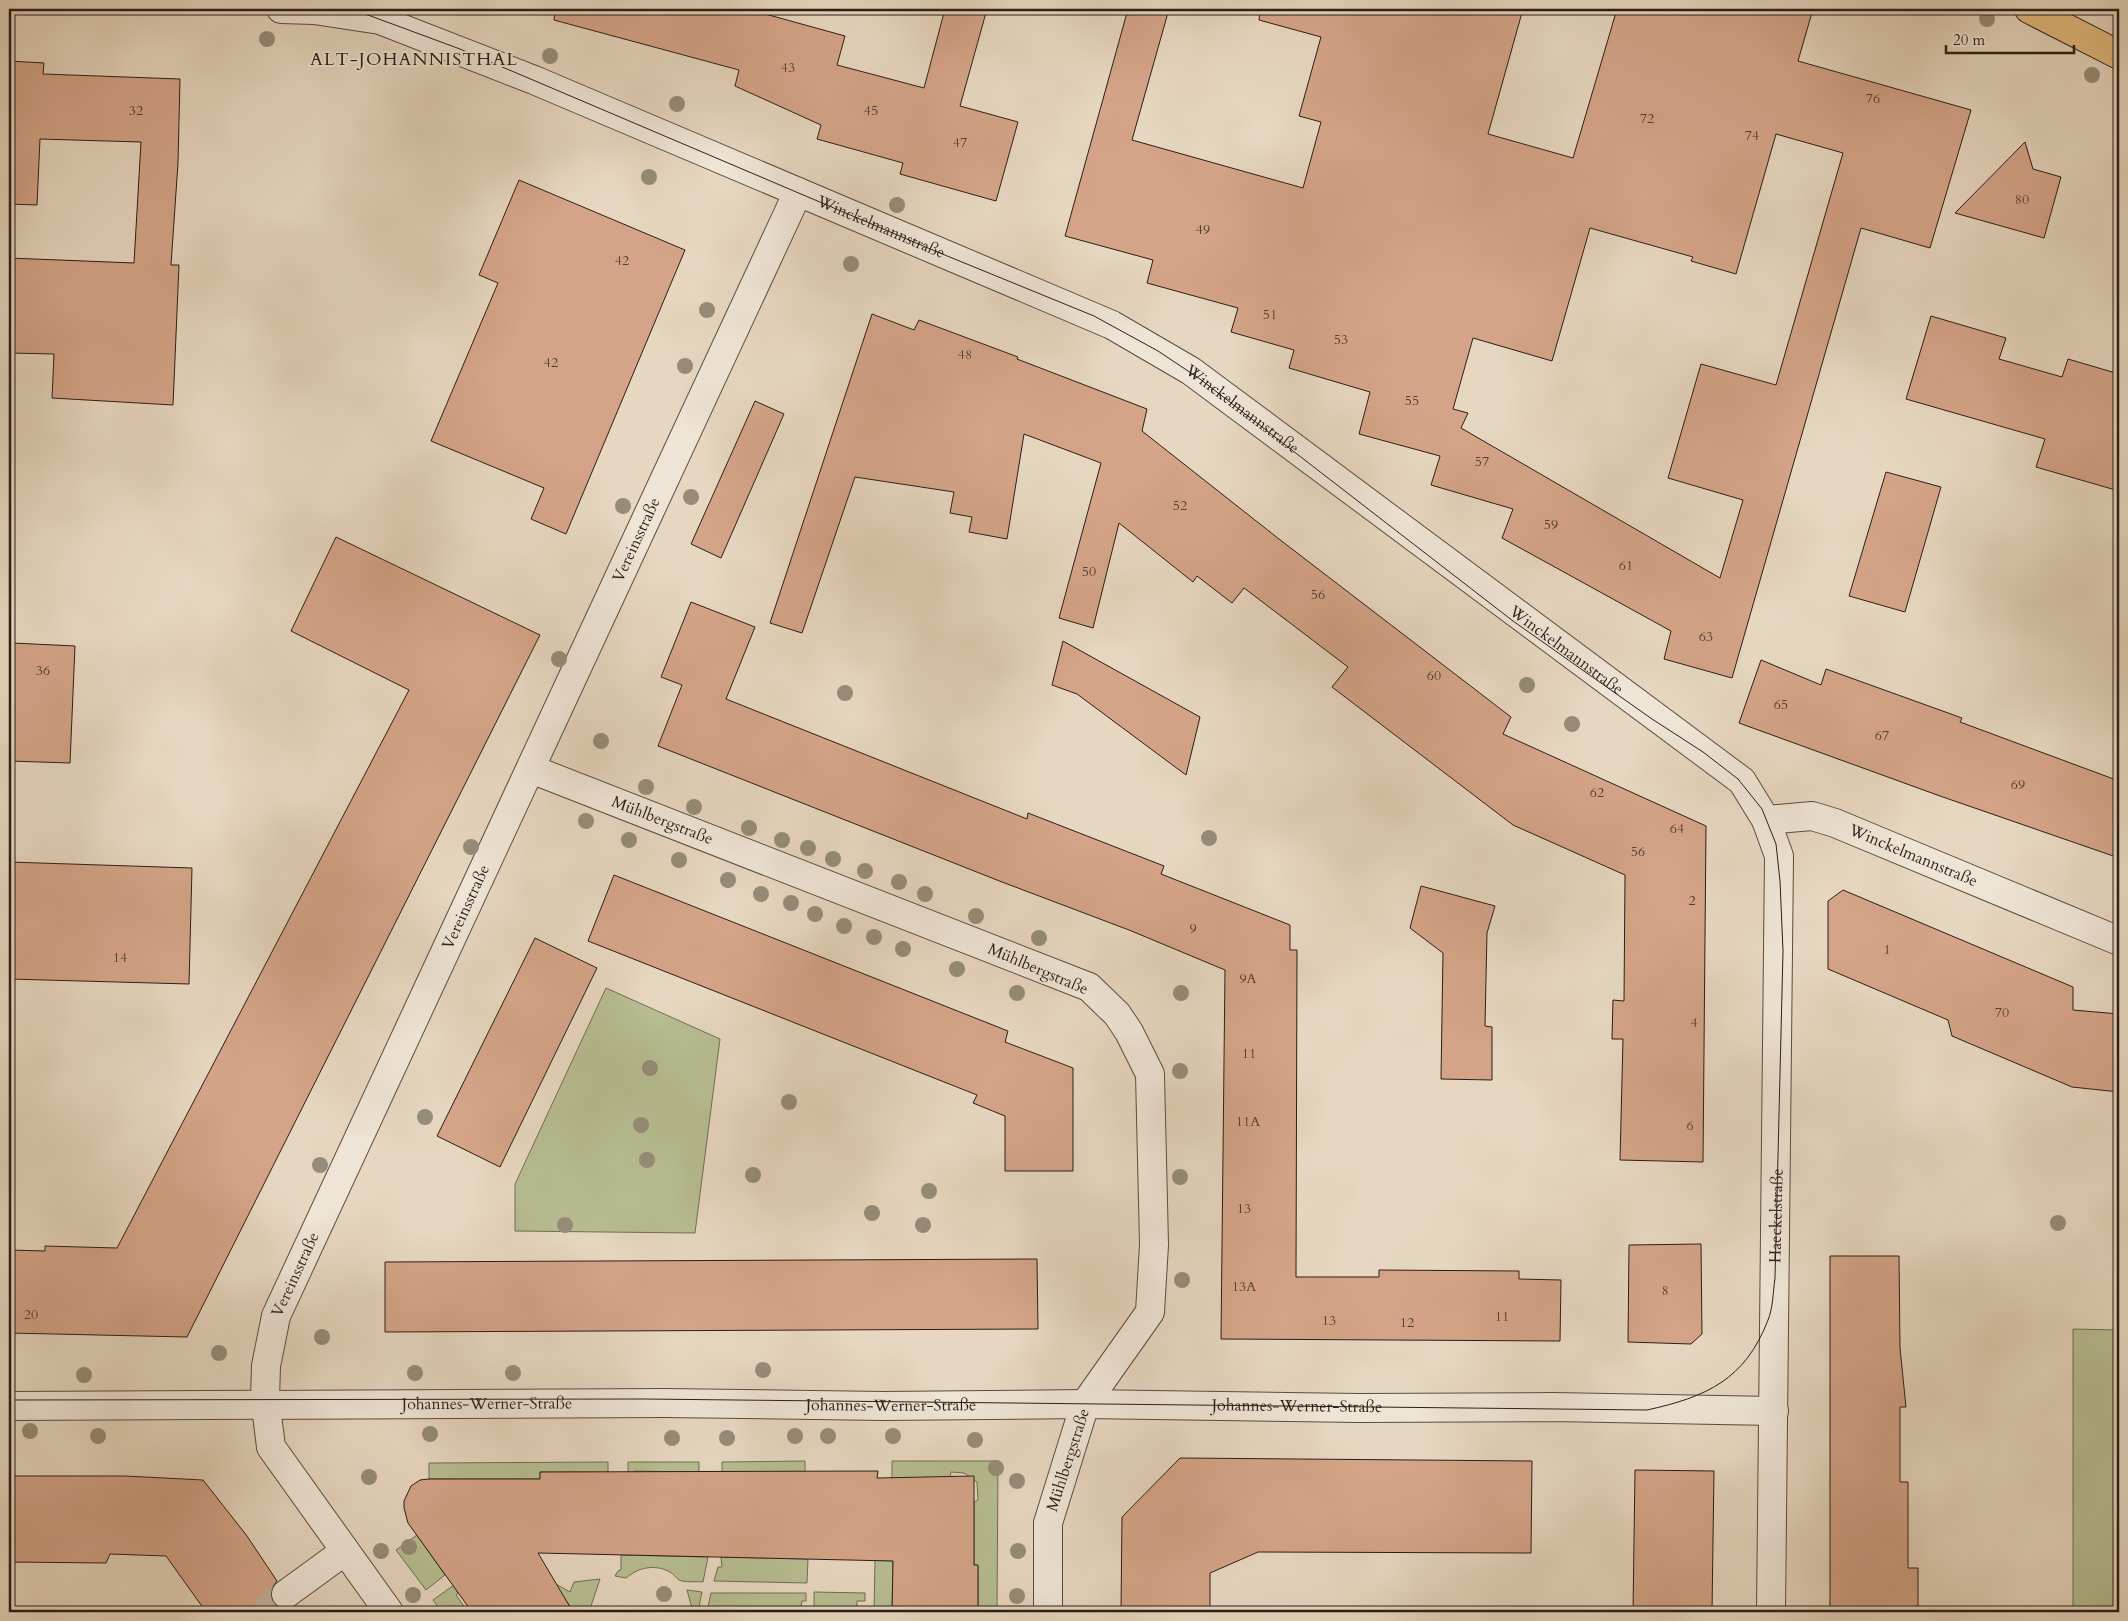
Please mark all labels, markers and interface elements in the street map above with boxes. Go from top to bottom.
scale bar [1946,22,2073,54]
text: 20 m [1953,30,1985,50]
district label: ALT-JOHANNISTHAL [310,47,518,72]
house number: 43 [781,58,795,77]
house number: 76 [1866,89,1880,108]
house number: 32 [129,101,143,120]
house number: 45 [864,101,878,120]
house number: 72 [1640,109,1654,128]
house number: 74 [1745,126,1759,145]
house number: 47 [953,133,967,152]
street label: Winckelmannstraße [813,190,948,264]
house number: 80 [2015,190,2029,209]
house number: 49 [1196,220,1210,239]
house number: 42 [615,251,629,270]
house number: 51 [1263,305,1277,324]
house number: 53 [1334,330,1348,349]
house number: 48 [958,345,972,364]
house number: 42 [544,353,558,372]
street label: Winckelmannstraße [1180,359,1304,459]
house number: 55 [1405,391,1419,410]
house number: 57 [1475,452,1489,471]
street label: Vereinsstraße [607,494,666,586]
house number: 52 [1173,496,1187,515]
house number: 59 [1544,515,1558,534]
house number: 61 [1619,556,1633,575]
house number: 50 [1082,562,1096,581]
house number: 56 [1311,585,1325,604]
street label: Winckelmannstraße [1504,600,1628,700]
house number: 63 [1699,627,1713,646]
house number: 36 [36,661,50,680]
house number: 60 [1427,666,1441,685]
house number: 65 [1774,695,1788,714]
house number: 67 [1875,726,1889,745]
house number: 69 [2011,775,2025,794]
house number: 62 [1590,783,1604,802]
street label: Mühlbergstraße [608,791,716,850]
house number: 64 [1670,819,1684,838]
street label: Winckelmannstraße [1845,819,1981,892]
house number: 56 [1631,842,1645,861]
street label: Vereinsstraße [437,861,495,953]
house number: 2 [1688,891,1696,910]
house number: 9 [1189,919,1197,938]
street label: Mühlbergstraße [984,938,1092,1000]
house number: 1 [1883,940,1891,959]
house number: 14 [113,948,127,967]
house number: 9A [1239,969,1257,988]
house number: 70 [1995,1003,2009,1022]
house number: 4 [1690,1013,1698,1032]
house number: 11 [1242,1044,1256,1063]
house number: 11A [1236,1112,1260,1131]
house number: 6 [1686,1116,1694,1135]
street label: Haeckelstraße [1764,1168,1789,1263]
house number: 13 [1237,1199,1251,1218]
street label: Vereinsstraße [266,1229,324,1320]
house number: 13A [1232,1277,1256,1296]
house number: 8 [1661,1281,1669,1300]
house number: 20 [24,1305,38,1324]
house number: 11 [1495,1307,1509,1326]
house number: 13 [1322,1311,1336,1330]
house number: 12 [1400,1313,1414,1332]
street label: Johannes-Werner-Straße [400,1392,572,1415]
street label: Johannes-Werner-Straße [804,1394,976,1417]
street label: Johannes-Werner-Straße [1210,1394,1382,1418]
street label: Mühlbergstraße [1041,1406,1095,1514]

